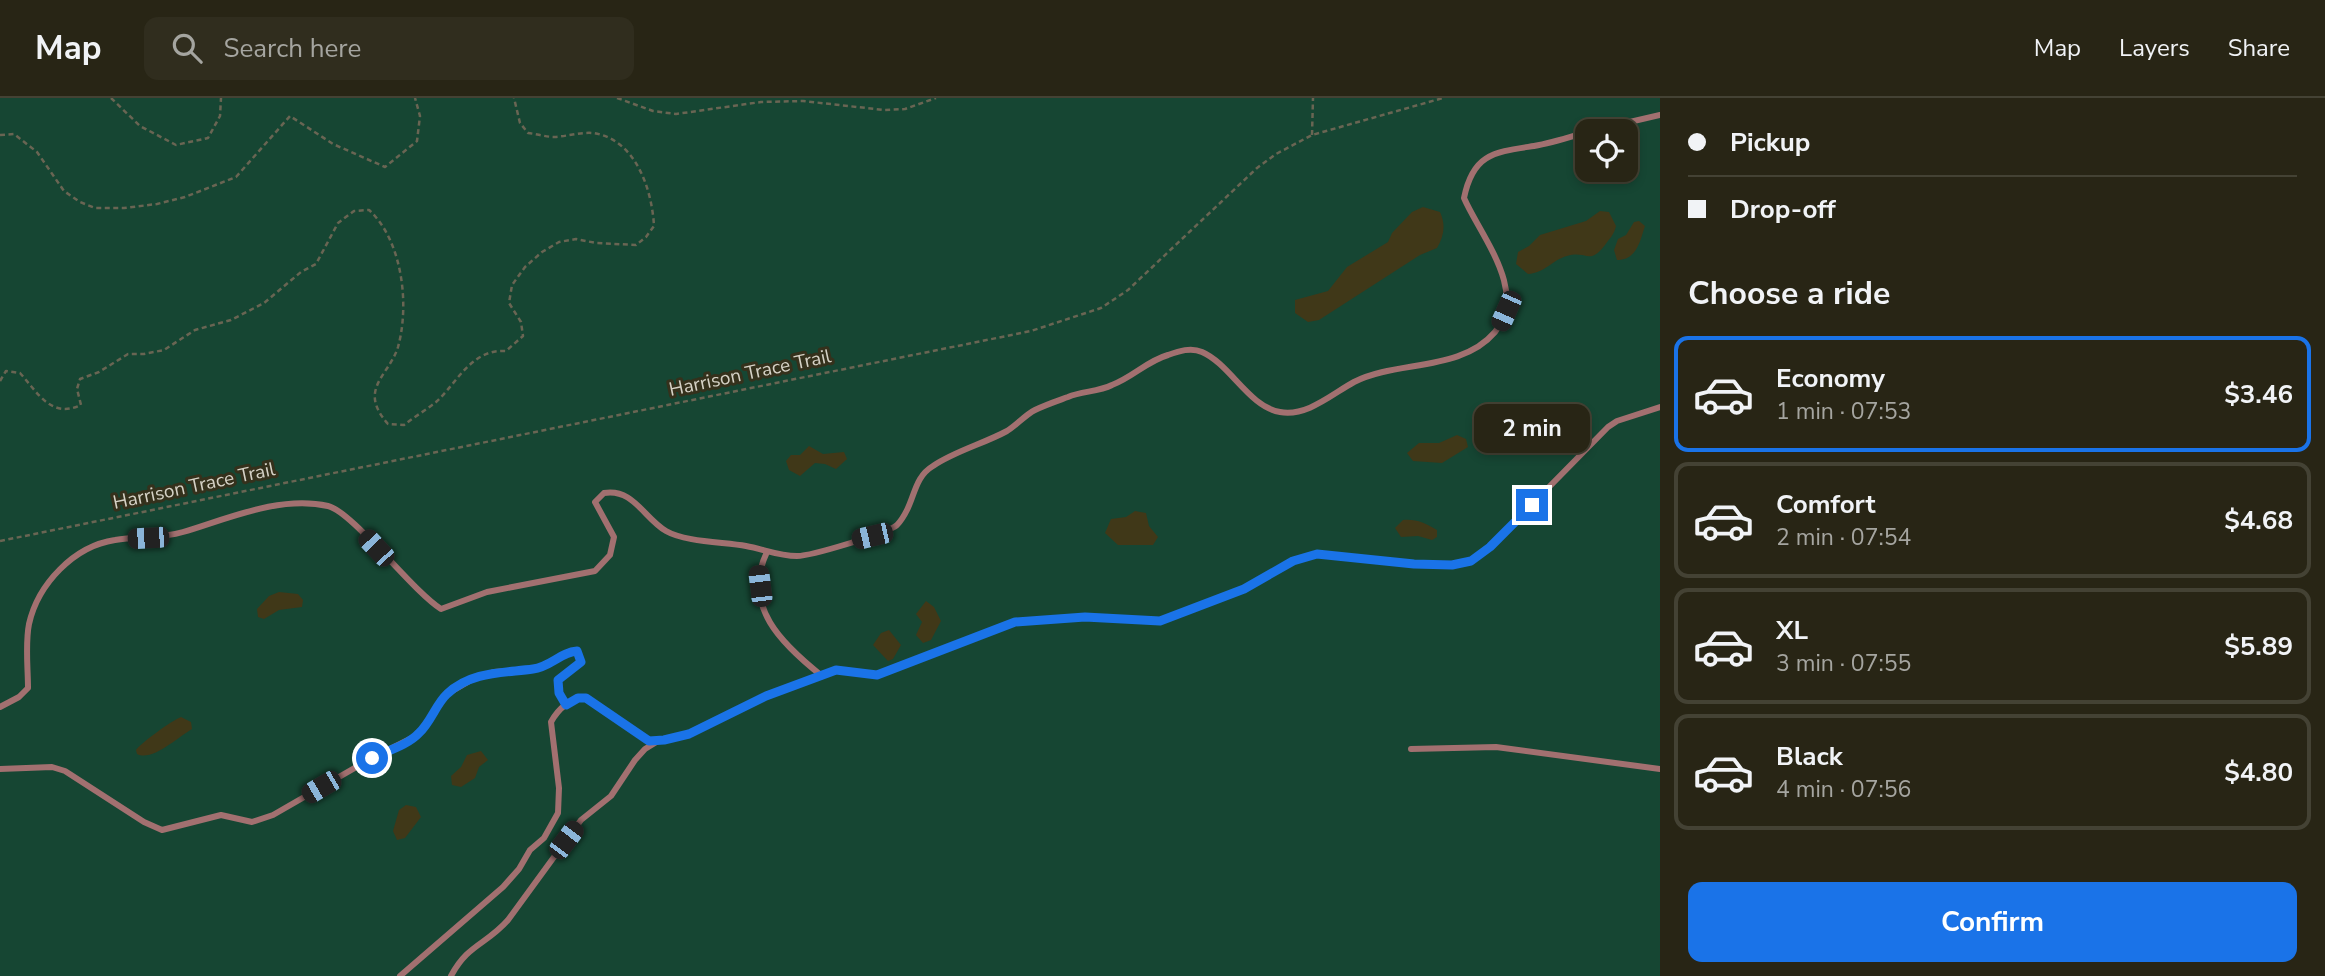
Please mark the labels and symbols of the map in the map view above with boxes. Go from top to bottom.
car [1488,288,1525,334]
street label: Harrison Trace Trail [667,343,834,403]
callout: 2 min [1474,404,1590,452]
street label: Harrison Trace Trail [111,456,278,516]
route end [1516,489,1548,521]
car [850,521,895,551]
car [354,525,399,571]
car [127,526,170,550]
car [748,564,773,608]
route start [356,742,388,774]
car [298,767,345,807]
car [545,817,588,863]

